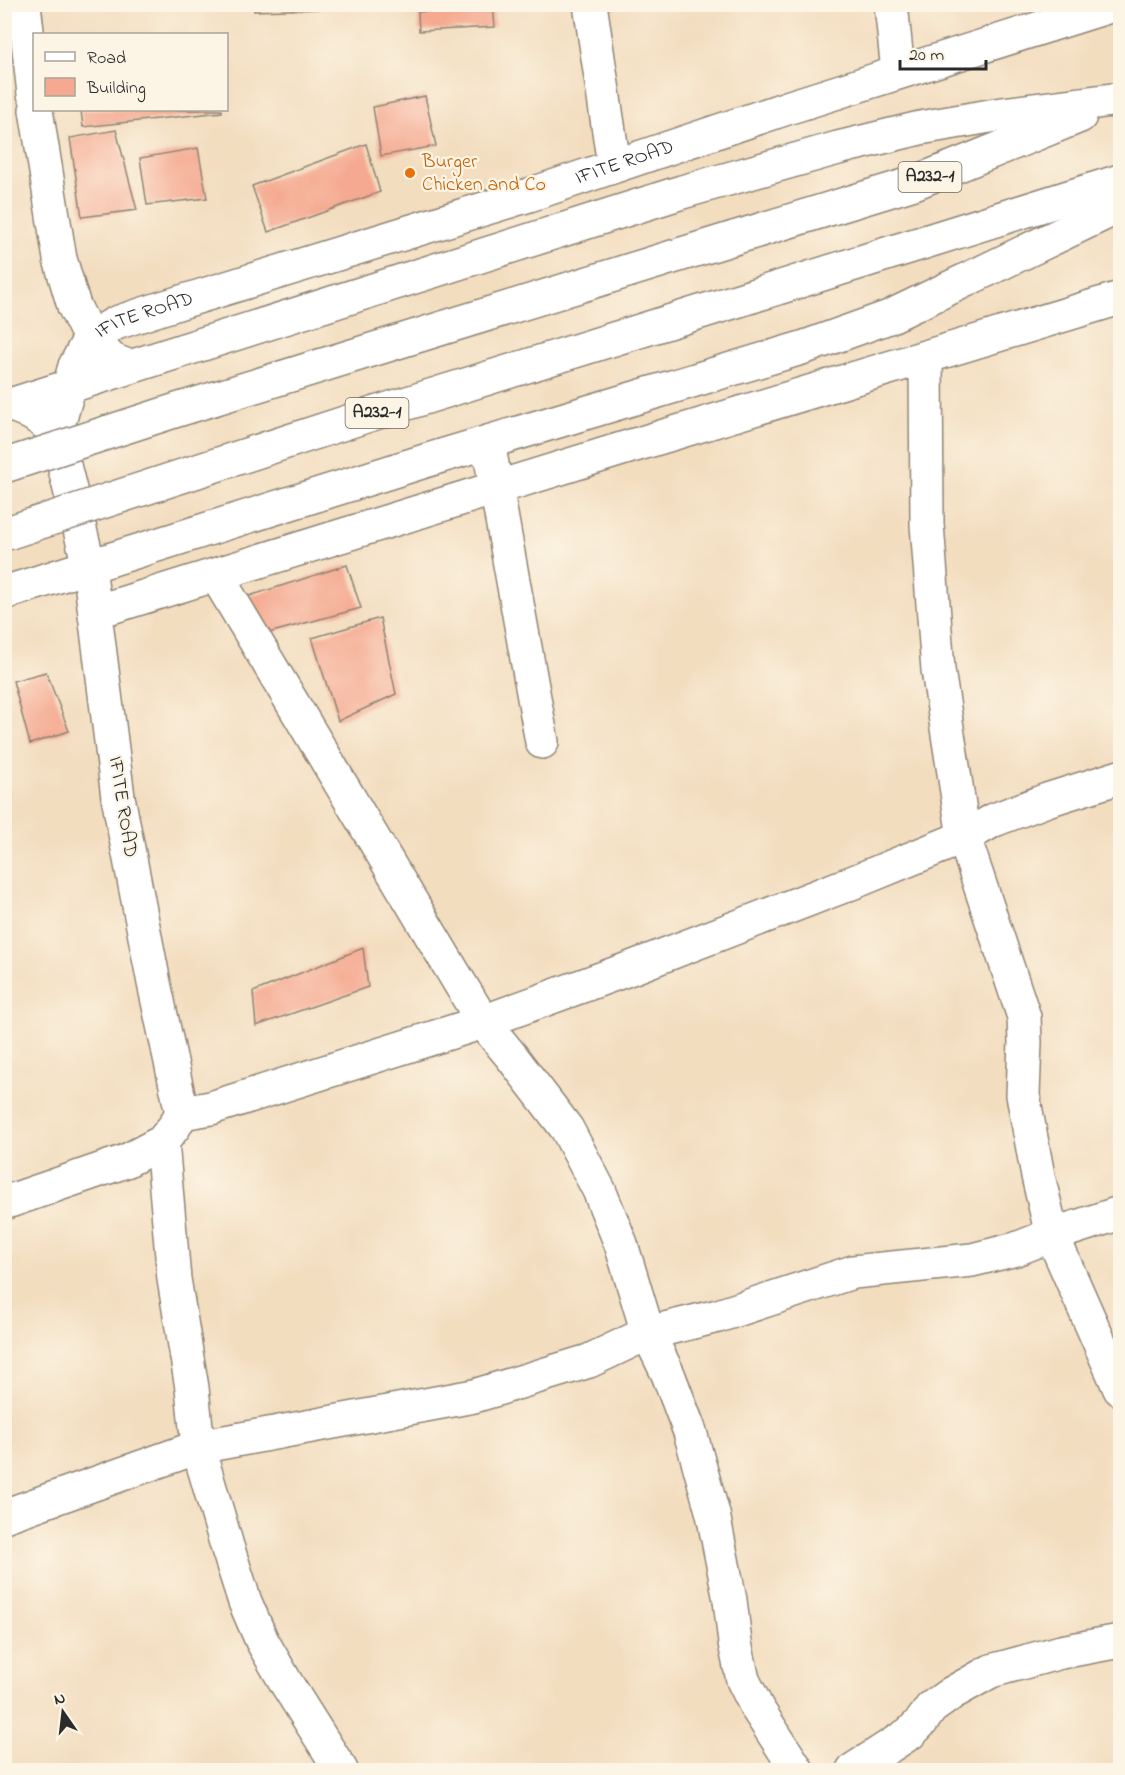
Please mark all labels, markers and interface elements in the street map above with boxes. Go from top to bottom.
legend [33,33,228,111]
scale bar [900,33,986,71]
text: 20 m [909,43,944,69]
text: Road [87,46,126,72]
text: Building [86,76,146,103]
street label: IFITE ROAD [571,133,678,193]
place label: Burger Chicken and Co [421,148,546,200]
road number: A232-1 [898,162,962,192]
marker: Burger Chicken and Co [403,166,417,180]
street label: IFITE ROAD [90,285,197,347]
road number: A232-1 [346,398,409,428]
street label: IFITE ROAD [100,754,144,860]
north arrow [33,1682,93,1742]
text: N [52,1686,68,1712]

